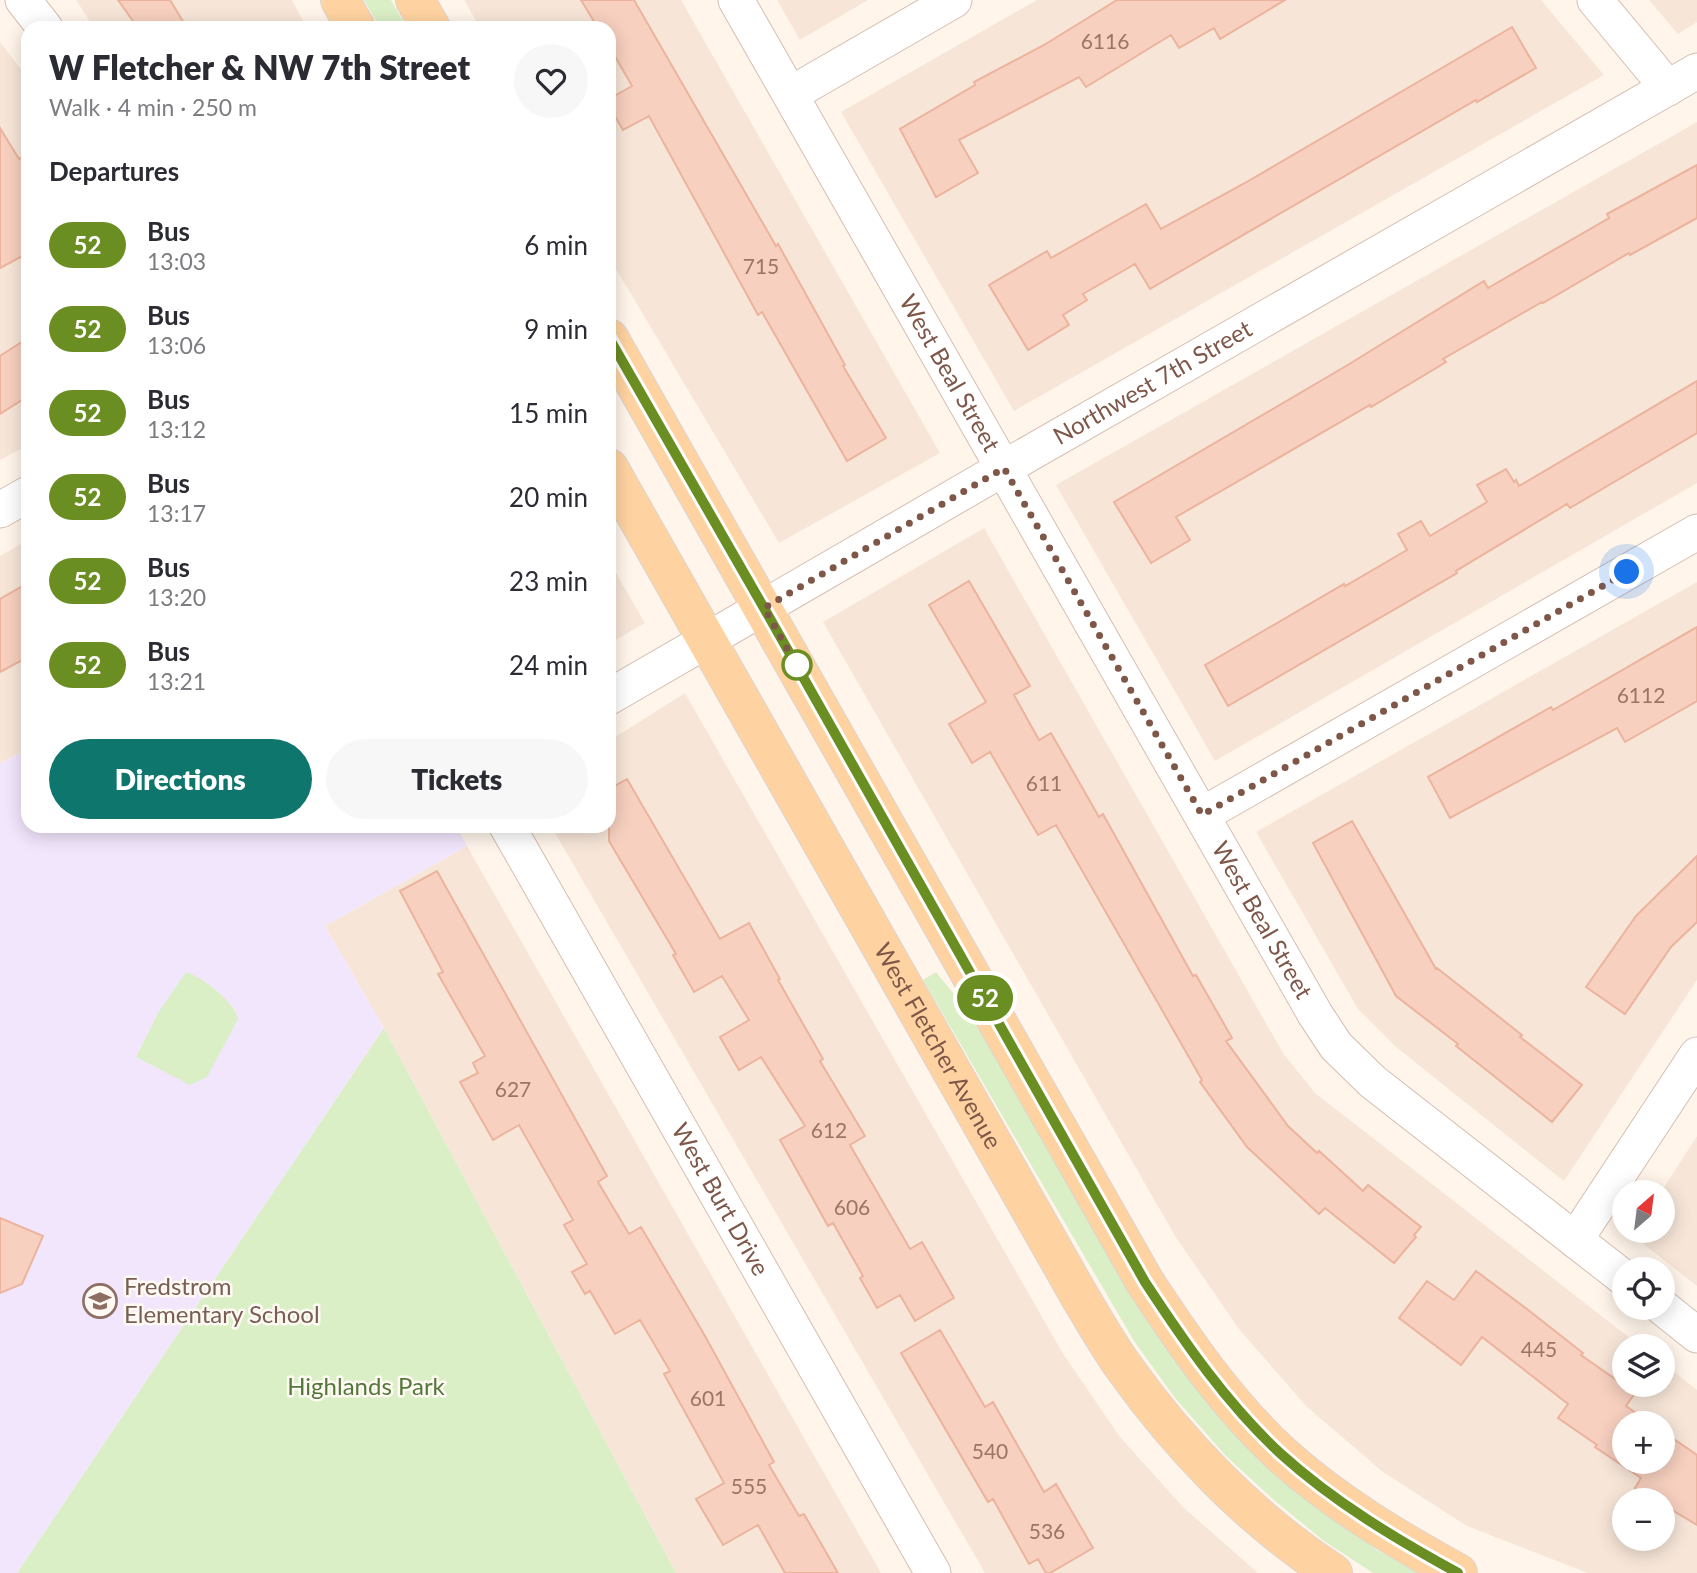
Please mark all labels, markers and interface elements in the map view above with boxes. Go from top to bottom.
house number: 6116 [1081,28,1129,53]
button: heart [514,44,588,118]
text: W Fletcher & NW 7th Street [49,47,470,87]
text: Walk · 4 min · 250 m [49,93,257,121]
text: Departures [49,155,179,187]
text: Bus [147,215,190,247]
text: 6 min [524,229,588,261]
text: 52 [74,230,101,259]
text: 13:03 [147,247,206,275]
house number: 715 [743,253,779,278]
street label: West Beal Street [894,289,1007,457]
text: Bus [147,299,190,331]
text: 9 min [524,313,588,345]
street label: Northwest 7th Street [1048,313,1257,450]
text: 52 [74,314,101,343]
text: 13:06 [147,331,206,359]
text: Bus [147,383,190,415]
text: 15 min [509,397,588,429]
text: 52 [74,398,101,427]
text: 13:12 [147,415,206,443]
text: Bus [147,467,190,499]
text: 20 min [509,481,588,513]
text: 52 [74,482,101,511]
text: 13:17 [147,499,206,527]
text: Bus [147,551,190,583]
your location [1609,554,1644,589]
text: 23 min [509,565,588,597]
text: 52 [74,566,101,595]
text: 13:20 [147,583,206,611]
text: Bus [147,635,190,667]
text: 24 min [509,649,588,681]
text: 52 [74,650,101,679]
unlabelled marker [782,650,812,680]
text: 13:21 [147,667,206,695]
house number: 6112 [1617,682,1665,707]
button: Directions [49,739,312,819]
button: Tickets [326,739,588,819]
house number: 611 [1026,770,1062,795]
street label: West Beal Street [1207,836,1319,1004]
street label: West Fletcher Avenue [869,937,1009,1154]
line badge: 52 [954,975,1016,1021]
text: 52 [971,983,999,1012]
house number: 627 [495,1076,531,1101]
street label: West Burt Drive [666,1117,776,1280]
house number: 612 [811,1117,847,1142]
north arrow [1612,1180,1675,1242]
map controls [1612,1180,1675,1551]
house number: 606 [834,1194,870,1219]
button: locate [1612,1257,1675,1320]
place label: Fredstrom Elementary School [124,1271,320,1328]
school or university icon: Fredstrom Elementary School [81,1282,119,1320]
button: layers [1612,1334,1675,1397]
house number: 445 [1521,1336,1557,1361]
park label: Highlands Park [287,1371,446,1400]
house number: 601 [690,1385,726,1410]
button: + [1612,1411,1675,1474]
house number: 540 [972,1438,1008,1463]
house number: 555 [731,1473,767,1498]
button: − [1612,1488,1675,1551]
house number: 536 [1029,1518,1065,1543]

